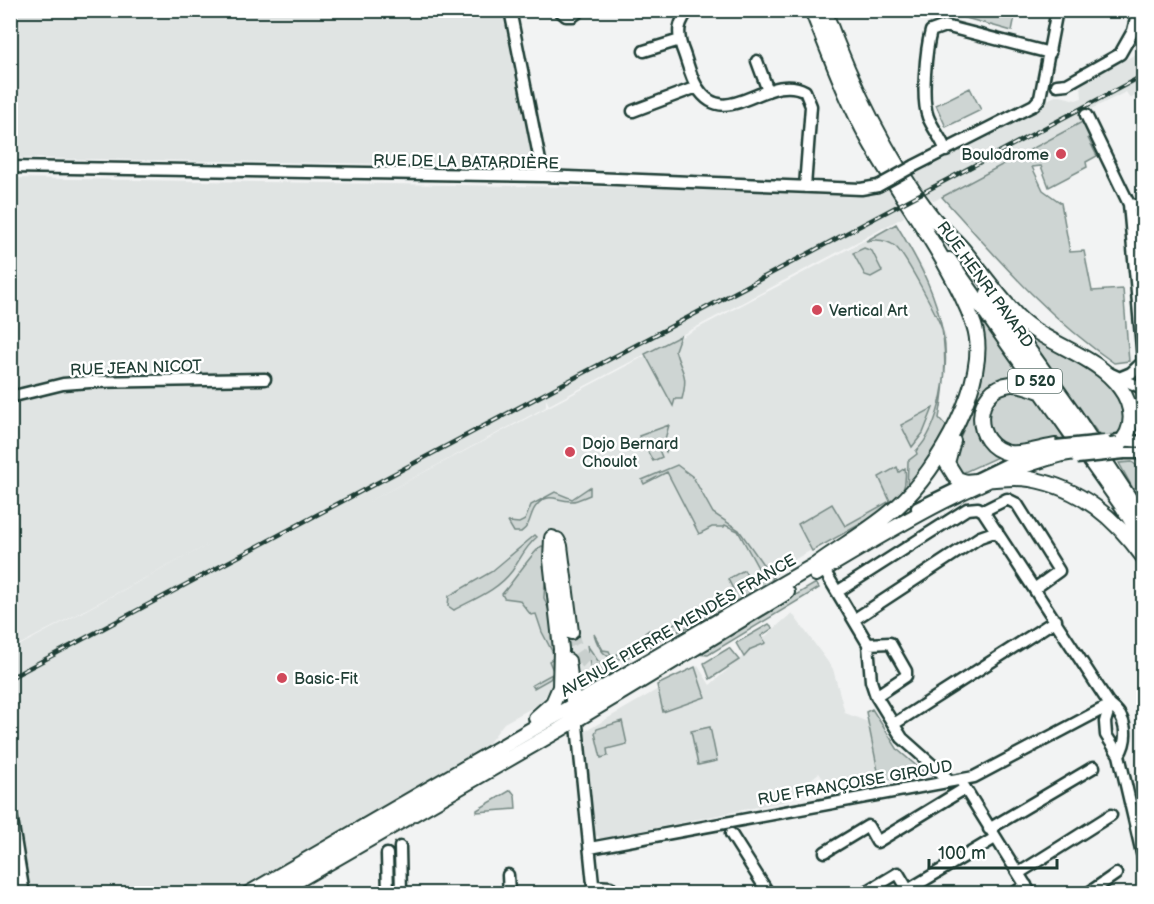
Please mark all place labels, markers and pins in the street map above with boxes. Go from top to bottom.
place label: Boulodrome [961,146,1050,165]
marker: Boulodrome [1054,147,1068,161]
place label: Vertical Art [829,302,908,321]
marker: Vertical Art [810,303,824,317]
place label: Dojo Bernard Choulot [582,435,678,472]
marker: Dojo Bernard Choulot [563,445,577,459]
place label: Basic-Fit [294,670,358,689]
marker: Basic-Fit [275,671,289,685]

